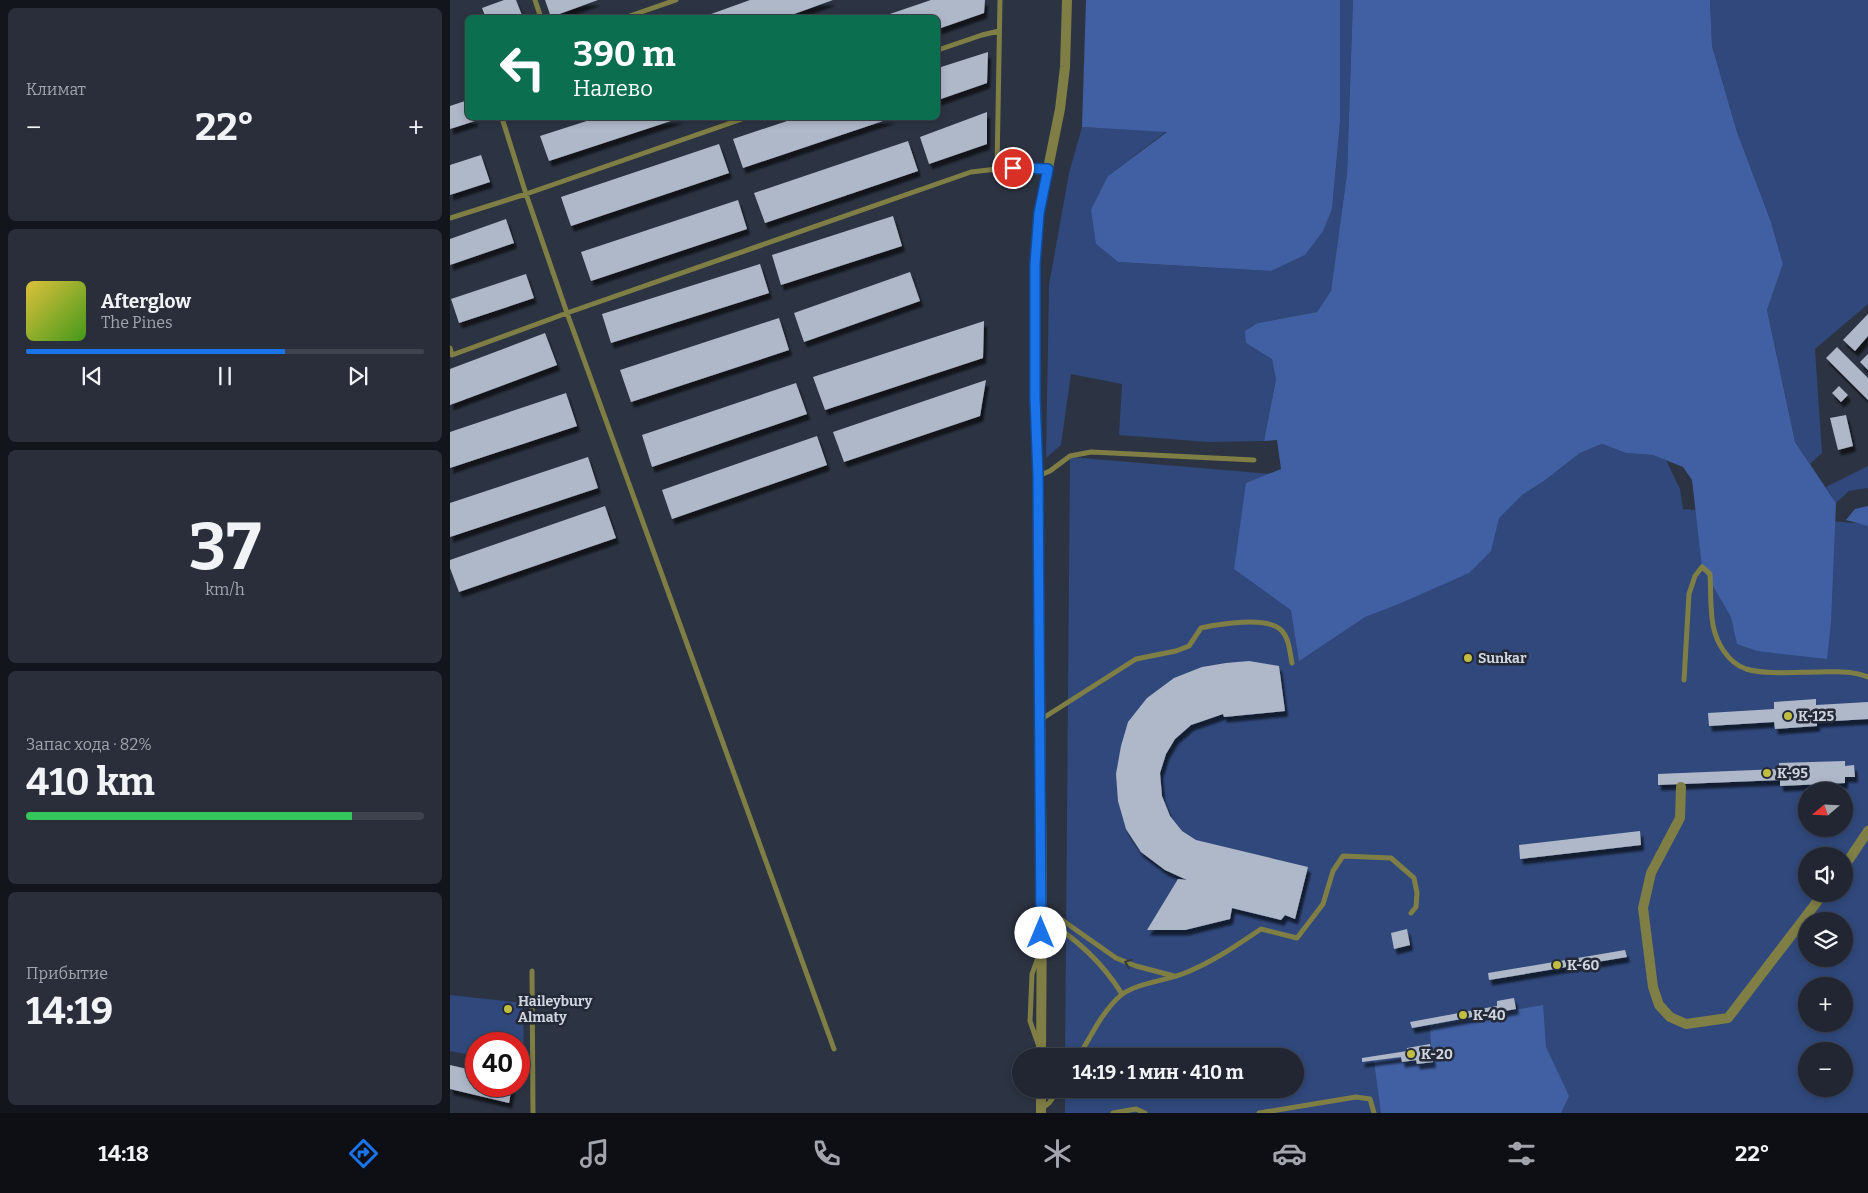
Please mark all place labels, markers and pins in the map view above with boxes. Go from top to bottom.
pin [992,147,1034,189]
place label: Sunkar [1478,650,1527,667]
marker: Sunkar [1462,652,1474,664]
place label: K-125 [1798,708,1834,725]
marker: K-125 [1782,710,1794,722]
place label: K-95 [1777,765,1808,782]
marker: K-95 [1761,767,1773,779]
place label: K-60 [1567,957,1599,974]
marker: K-60 [1551,959,1563,971]
place label: Haileybury Almaty [518,993,593,1026]
marker: Haileybury Almaty [502,1003,514,1015]
place label: K-40 [1473,1007,1506,1024]
marker: K-40 [1457,1009,1469,1021]
place label: K-20 [1421,1046,1453,1063]
marker: K-20 [1405,1048,1417,1060]

